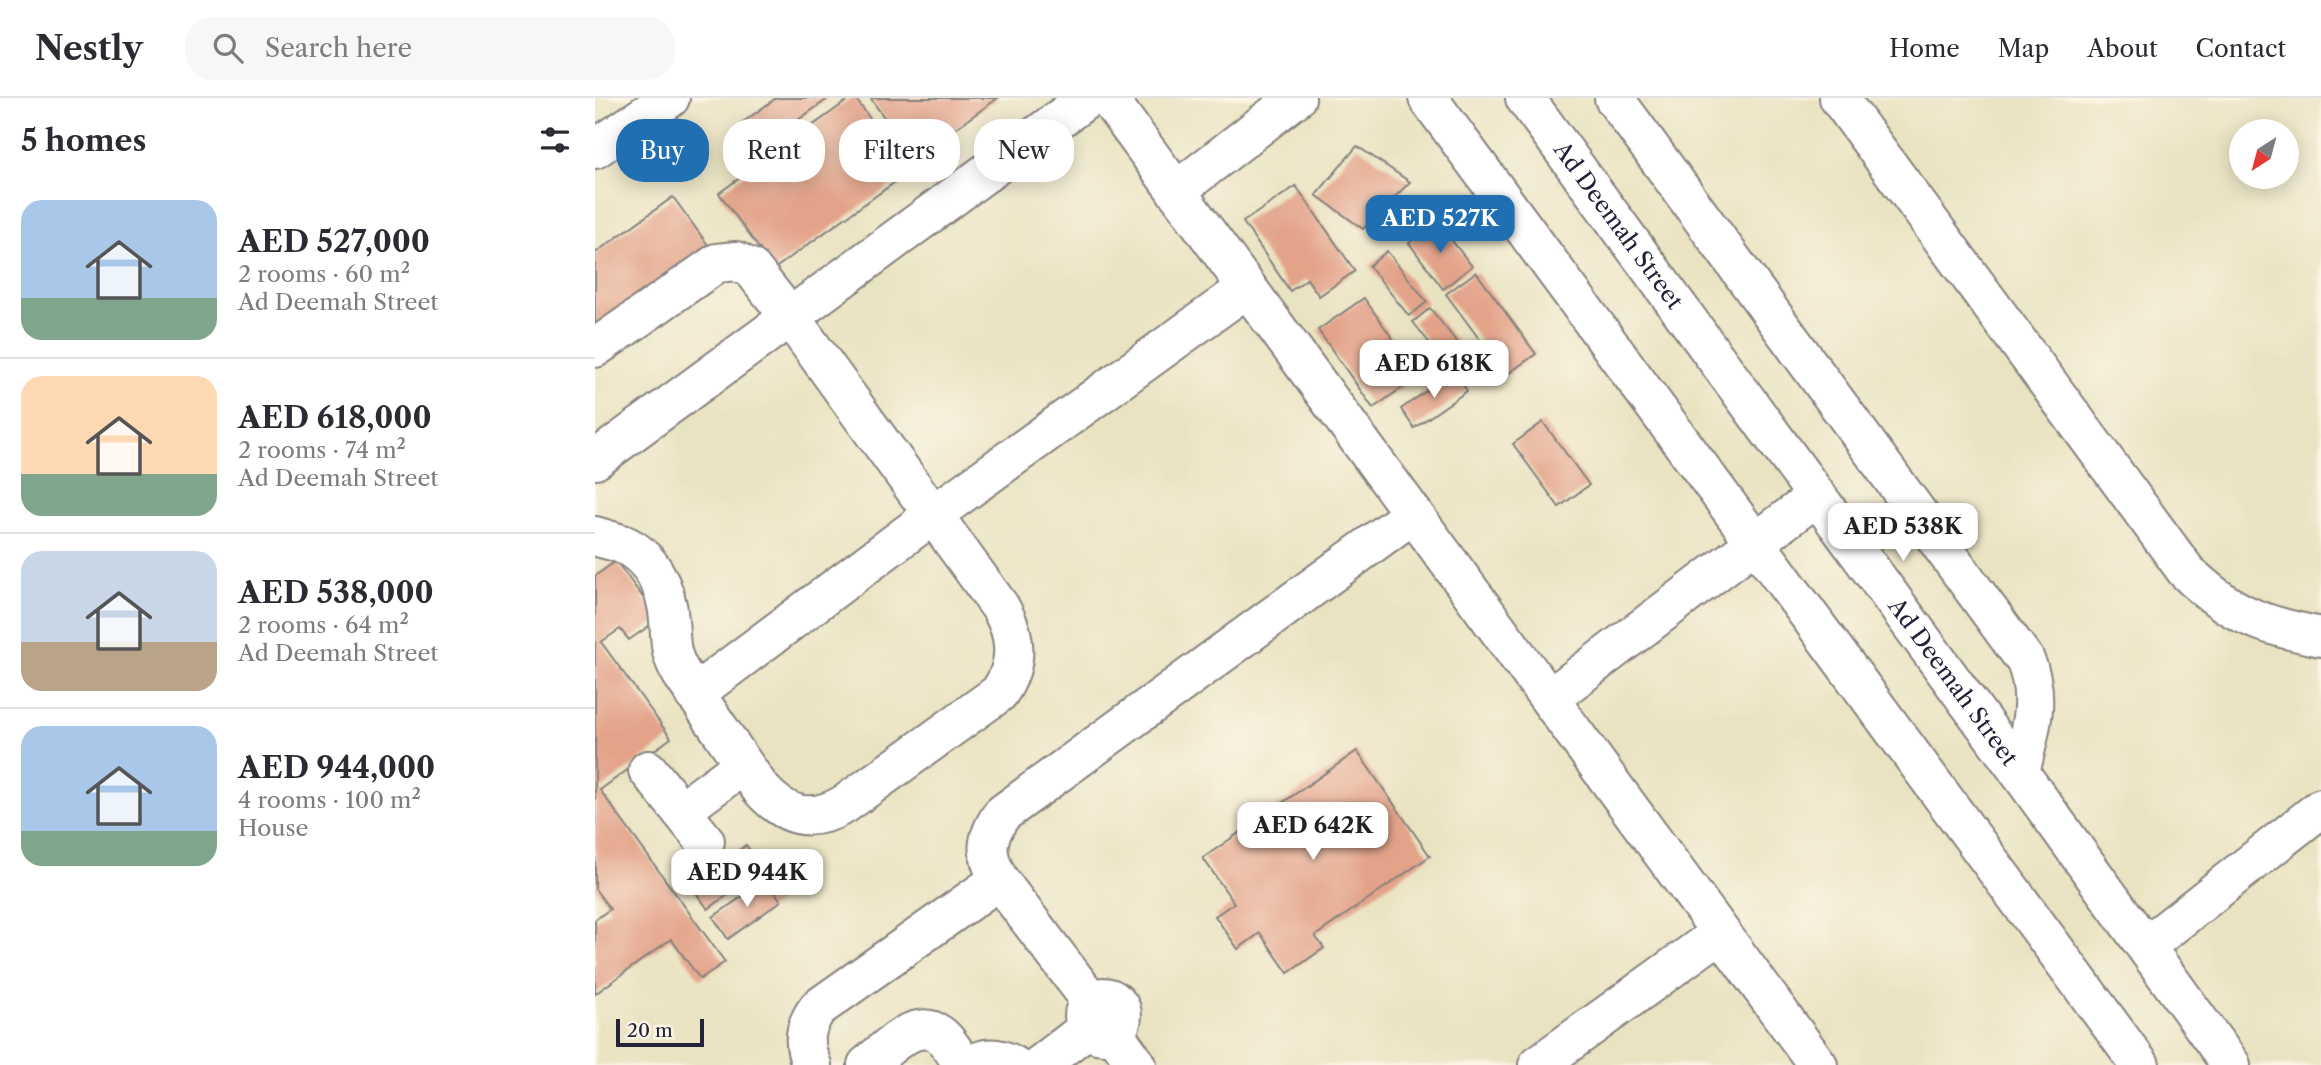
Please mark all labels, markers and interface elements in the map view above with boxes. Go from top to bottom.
search box [185,17,675,80]
text: Nestly [35,28,143,69]
icon: search [209,29,247,67]
text: Search here [265,32,412,64]
text: Home [1889,34,1960,63]
text: Map [1998,34,2049,63]
text: About [2087,34,2158,63]
text: Contact [2196,34,2286,63]
chip: Buy [616,119,709,182]
chip: Rent [723,119,825,182]
chip: Filters [839,119,960,182]
chip: New [974,119,1074,182]
north arrow [2229,119,2299,189]
map controls [2229,119,2299,189]
icon: filters [536,121,574,159]
text: 5 homes [21,122,146,159]
street label: Ad Deemah Street [1547,135,1689,315]
pin: AED 527K [1368,195,1512,255]
text: AED 527K [1382,204,1498,232]
text: AED 527,000 [238,223,430,260]
icon: home [77,228,161,312]
text: 2 rooms · 60 m² [238,260,410,288]
text: Ad Deemah Street [238,288,439,316]
pin: AED 618K [1362,341,1506,400]
text: AED 618K [1376,349,1492,377]
text: AED 618,000 [238,399,432,436]
icon: home [77,404,161,488]
text: 2 rooms · 74 m² [238,436,406,464]
text: Ad Deemah Street [238,464,439,492]
pin: AED 538K [1831,504,1975,563]
text: AED 538K [1844,512,1962,540]
text: AED 538,000 [238,574,434,611]
icon: home [77,579,161,663]
street label: Ad Deemah Street [1882,592,2024,771]
text: 2 rooms · 64 m² [238,611,409,639]
text: Ad Deemah Street [238,639,439,667]
text: AED 944,000 [238,749,435,786]
icon: home [77,754,161,838]
text: 4 rooms · 100 m² [238,786,421,814]
pin: AED 642K [1241,802,1385,862]
text: AED 642K [1253,811,1373,839]
text: House [238,814,308,842]
pin: AED 944K [675,850,819,909]
text: AED 944K [687,858,807,886]
scale bar [616,1016,703,1048]
text: 20 m [627,1019,673,1042]

